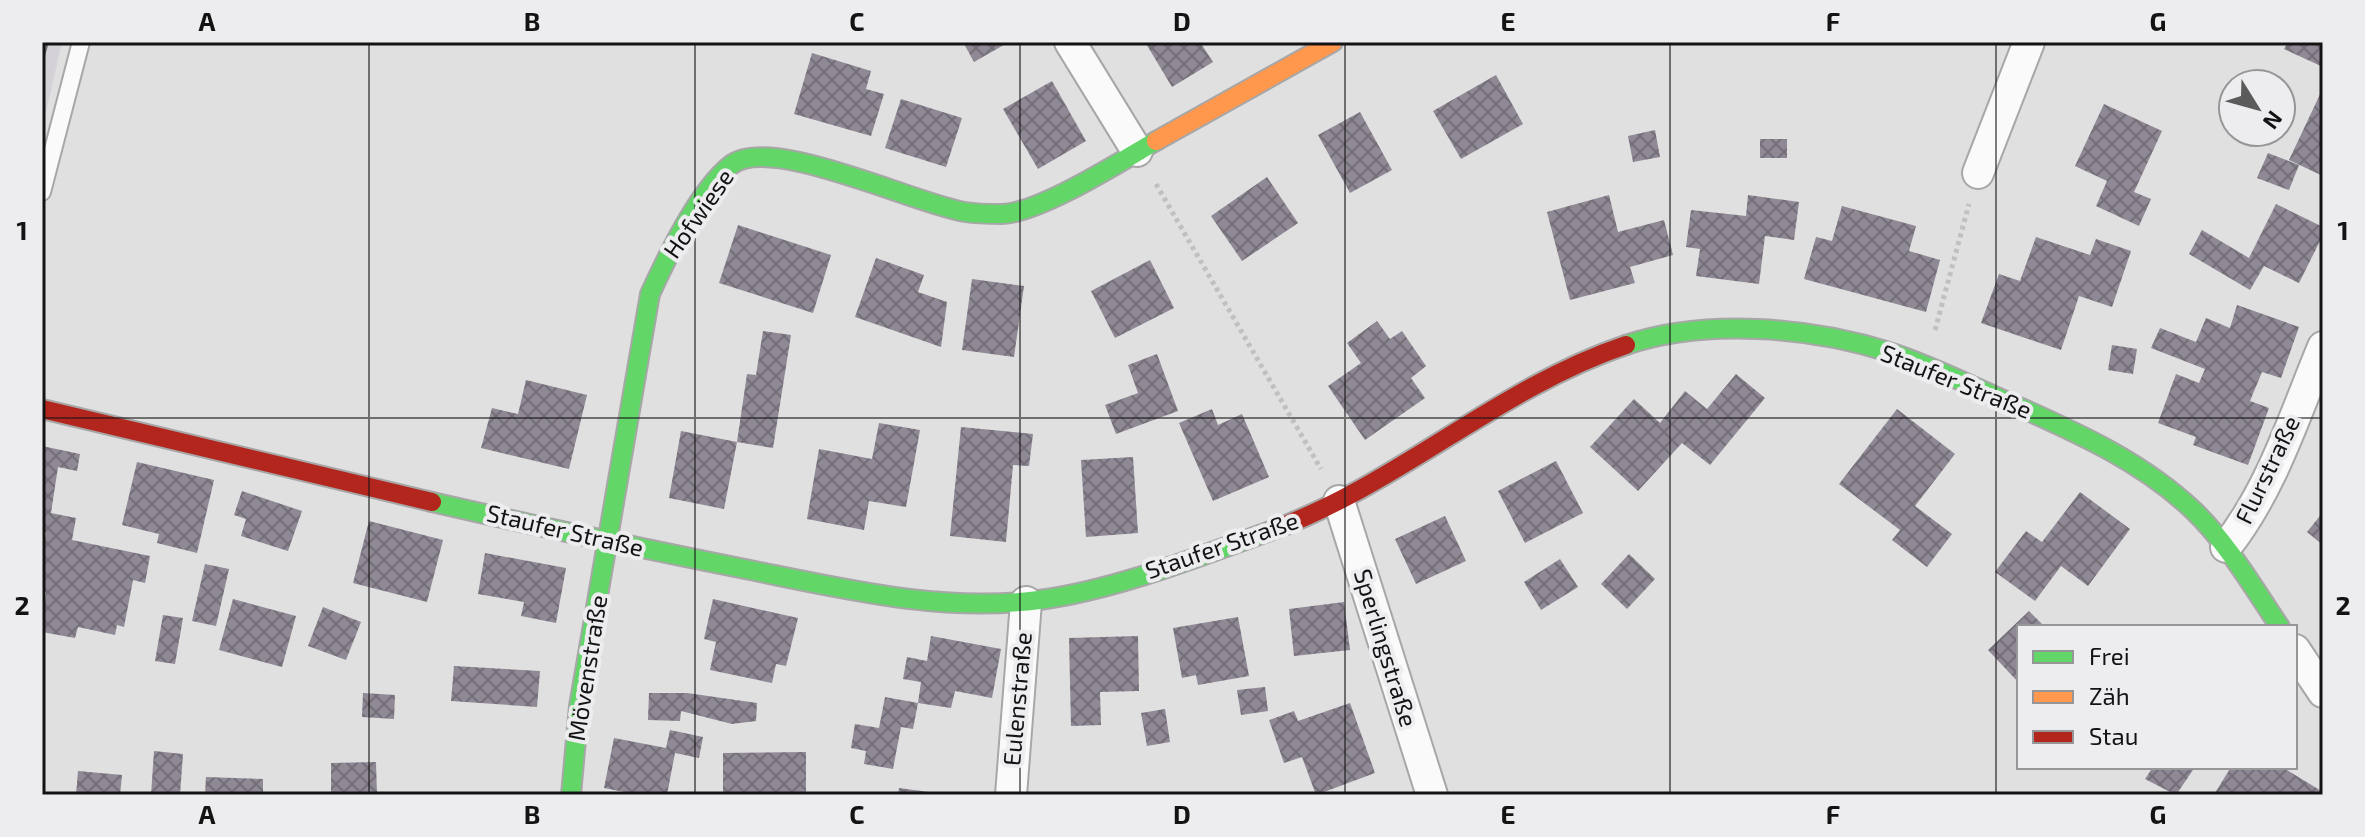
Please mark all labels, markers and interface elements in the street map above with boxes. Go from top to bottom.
text: A [199,5,216,36]
text: B [524,5,540,36]
text: C [849,5,865,36]
text: D [1173,5,1191,36]
text: E [1500,5,1516,36]
text: F [1826,5,1840,36]
text: G [2150,5,2166,36]
north arrow [2217,68,2297,148]
text: N [2259,106,2289,135]
street label: Hofwiese [657,163,739,263]
text: 1 [16,214,28,245]
text: 1 [2337,214,2349,245]
street label: Staufer Straße [1877,337,2036,424]
street label: Flurstraße [2228,411,2305,528]
street label: Staufer Straße [484,497,647,562]
street label: Staufer Straße [1141,505,1302,584]
street label: Sperlingstraße [1349,565,1424,730]
text: 2 [14,589,30,620]
text: 2 [2335,589,2351,620]
street label: Mövenstraße [561,593,612,743]
legend [2017,625,2297,769]
street label: Eulenstraße [996,631,1037,767]
text: Frei [2089,641,2130,670]
text: Zäh [2089,681,2130,710]
text: Stau [2089,721,2138,750]
text: A [199,798,216,829]
text: B [524,798,540,829]
text: C [849,798,865,829]
text: D [1173,798,1191,829]
text: E [1500,798,1516,829]
text: F [1826,798,1840,829]
text: G [2150,798,2166,829]

